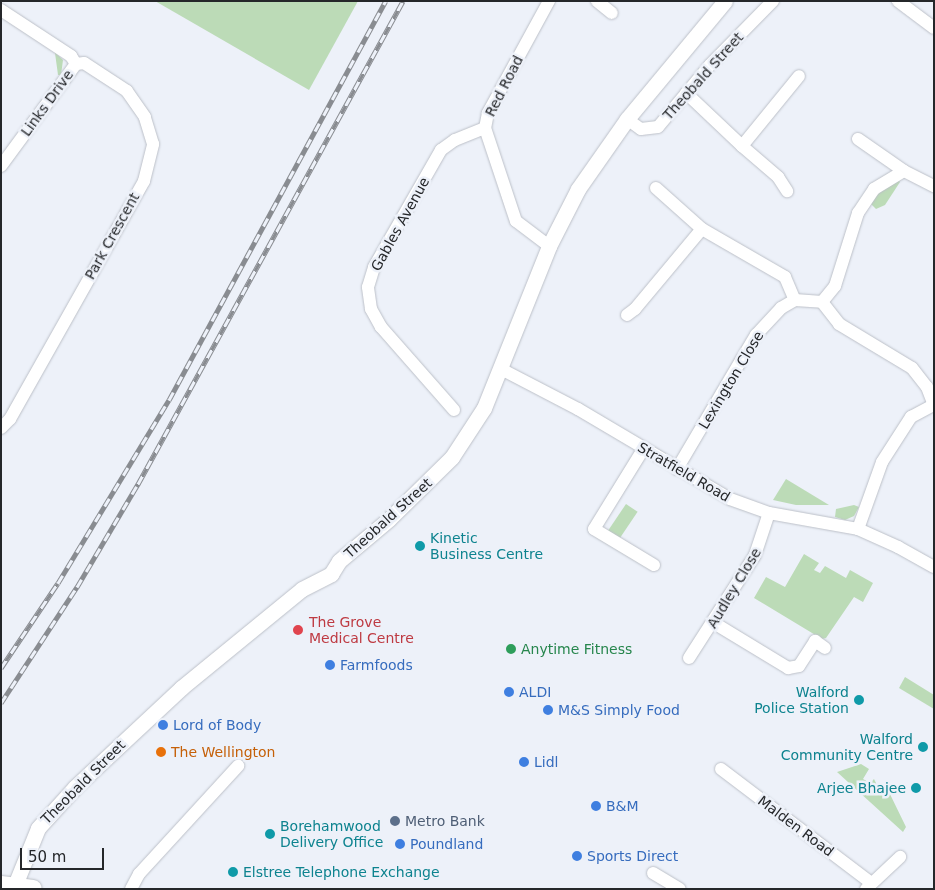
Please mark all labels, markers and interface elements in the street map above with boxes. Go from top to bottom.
street label: Theobald Street [659,29,747,123]
street label: Red Road [481,53,527,119]
street label: Links Drive [17,67,77,139]
street label: Gables Avenue [367,174,433,274]
street label: Park Crescent [81,190,143,282]
street label: Lexington Close [695,328,767,432]
street label: Stratfield Road [635,439,733,505]
street label: Theobald Street [341,474,435,562]
place label: Kinetic Business Centre [430,530,543,562]
marker: Kinetic Business Centre [414,540,426,552]
street label: Audley Close [703,545,765,631]
place label: The Grove Medical Centre [309,614,414,646]
marker: The Grove Medical Centre [291,623,305,637]
place label: Anytime Fitness [521,641,632,657]
marker: Anytime Fitness [505,643,517,655]
place label: Farmfoods [340,657,413,673]
marker: Farmfoods [324,659,336,671]
place label: ALDI [519,684,551,700]
place label: Walford Police Station [754,684,849,716]
marker: ALDI [503,686,515,698]
marker: Walford Police Station [853,694,865,706]
place label: M&S Simply Food [558,702,680,718]
marker: M&S Simply Food [542,704,554,716]
place label: Lord of Body [173,717,261,733]
marker: Lord of Body [157,719,169,731]
place label: Walford Community Centre [781,731,913,764]
street label: Theobald Street [38,737,128,827]
marker: Walford Community Centre [917,741,929,753]
place label: The Wellington [171,744,275,760]
marker: The Wellington [155,746,167,758]
place label: Lidl [534,754,558,770]
marker: Lidl [518,756,530,768]
place label: Arjee Bhajee [817,780,906,796]
marker: Arjee Bhajee [910,782,922,794]
street label: Malden Road [755,792,837,860]
place label: B&M [606,798,639,814]
marker: B&M [590,800,602,812]
place label: Metro Bank [405,813,485,829]
marker: Metro Bank [389,815,401,827]
place label: Borehamwood Delivery Office [280,818,383,850]
marker: Borehamwood Delivery Office [264,828,276,840]
place label: Poundland [410,836,483,852]
scale bar [22,838,106,870]
marker: Poundland [394,838,406,850]
text: 50 m [28,848,66,866]
place label: Sports Direct [587,848,678,864]
marker: Sports Direct [571,850,583,862]
place label: Elstree Telephone Exchange [243,864,440,880]
marker: Elstree Telephone Exchange [227,866,239,878]

